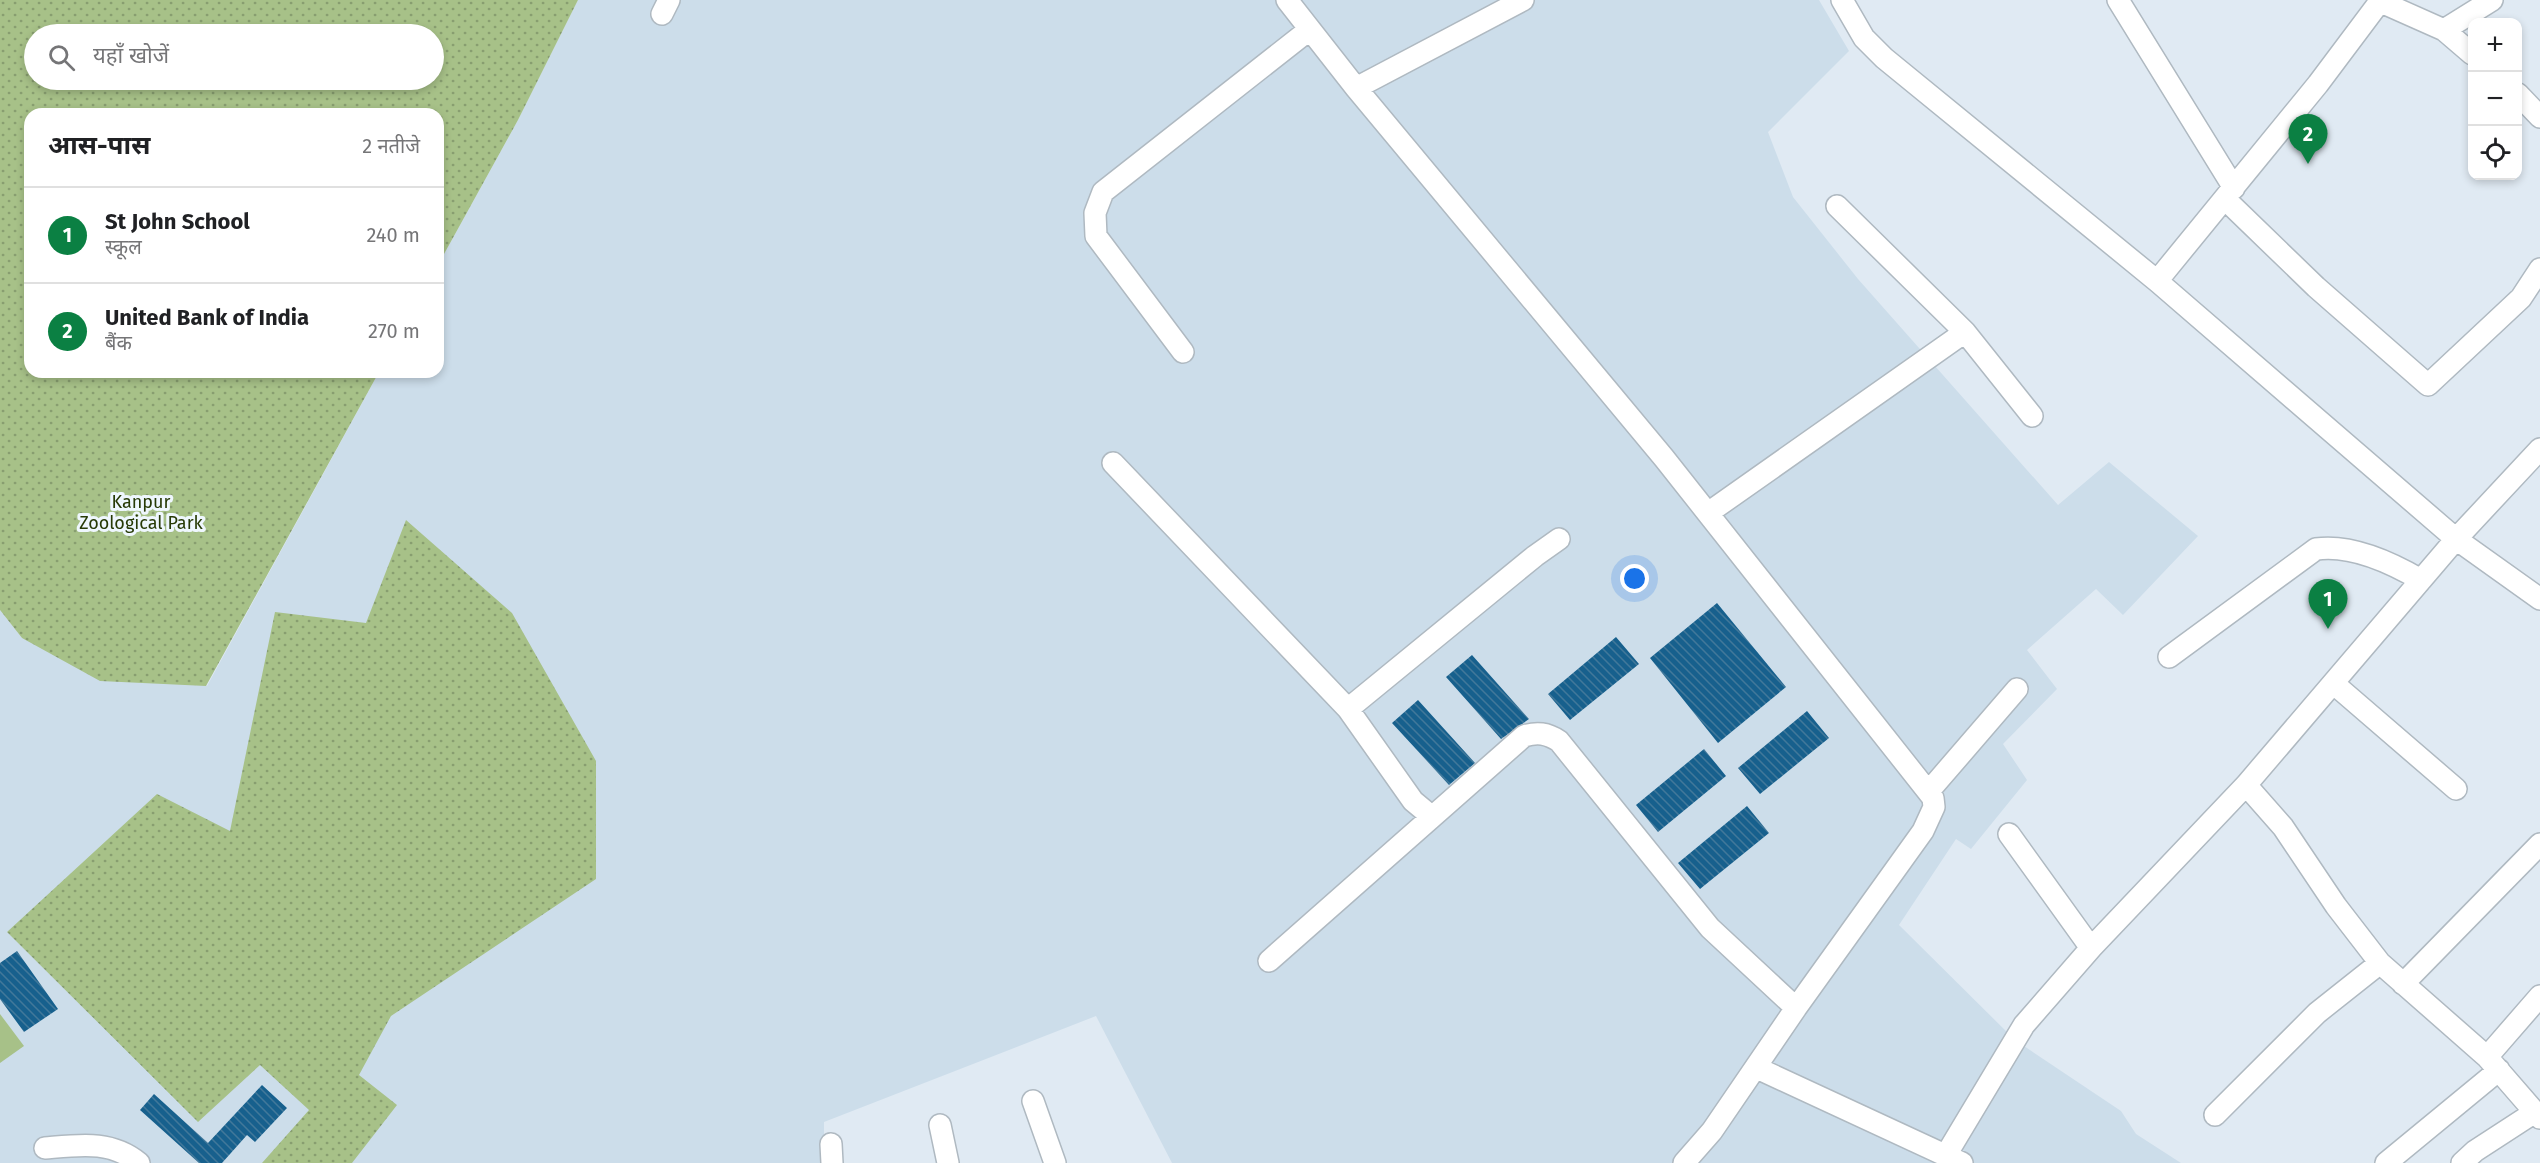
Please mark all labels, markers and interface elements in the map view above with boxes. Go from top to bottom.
map controls [2468,18,2522,180]
button: + [2468,18,2522,72]
search box [24,24,444,90]
icon: search [45,41,78,74]
text: यहाँ खोजें [93,42,169,69]
button: − [2468,72,2522,126]
pin: 2 [2288,114,2328,164]
button: locate [2468,126,2522,180]
text: आस-पास [48,130,150,161]
text: 2 नतीजे [362,134,420,158]
text: St John School [105,208,250,235]
text: 1 [63,223,72,247]
text: 240 m [366,223,420,247]
text: स्कूल [105,235,142,259]
text: United Bank of India [105,304,309,331]
text: 2 [62,319,73,343]
text: 270 m [368,319,420,343]
text: बैंक [105,331,132,355]
park label: Kanpur Zoological Park [79,491,204,534]
your location [1620,564,1649,593]
pin: 1 [2308,580,2348,629]

